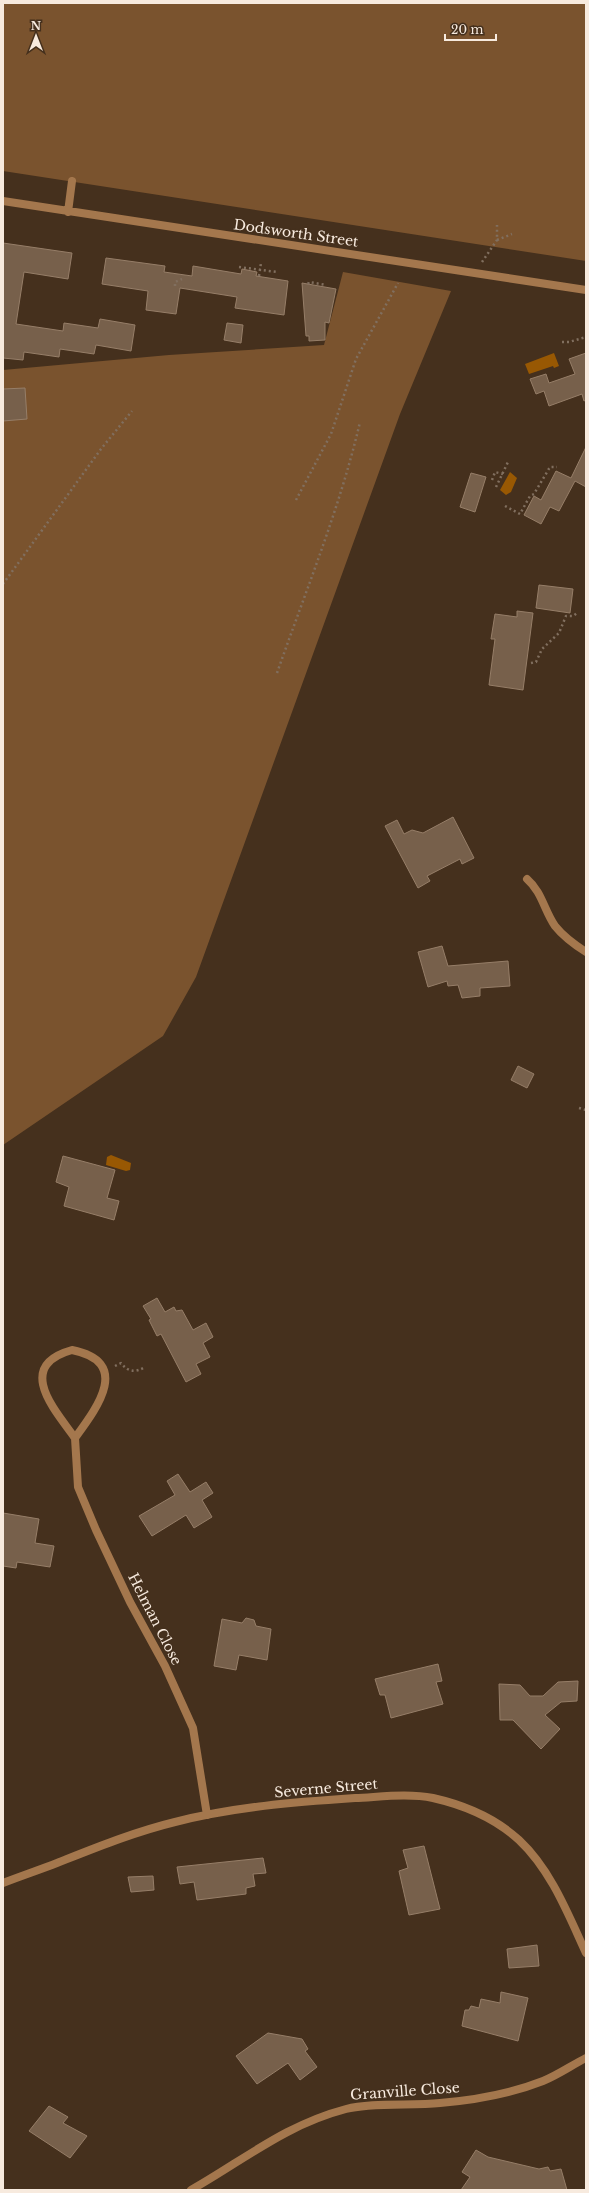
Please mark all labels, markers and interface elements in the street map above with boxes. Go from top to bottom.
north arrow [16,16,56,56]
scale bar [445,16,496,42]
text: N [31,19,42,33]
text: 20 m [451,22,483,37]
street label: Dodsworth Street [232,215,360,251]
street label: Helman Close [124,1570,186,1668]
street label: Severne Street [274,1774,379,1801]
street label: Granville Close [350,2078,460,2104]

